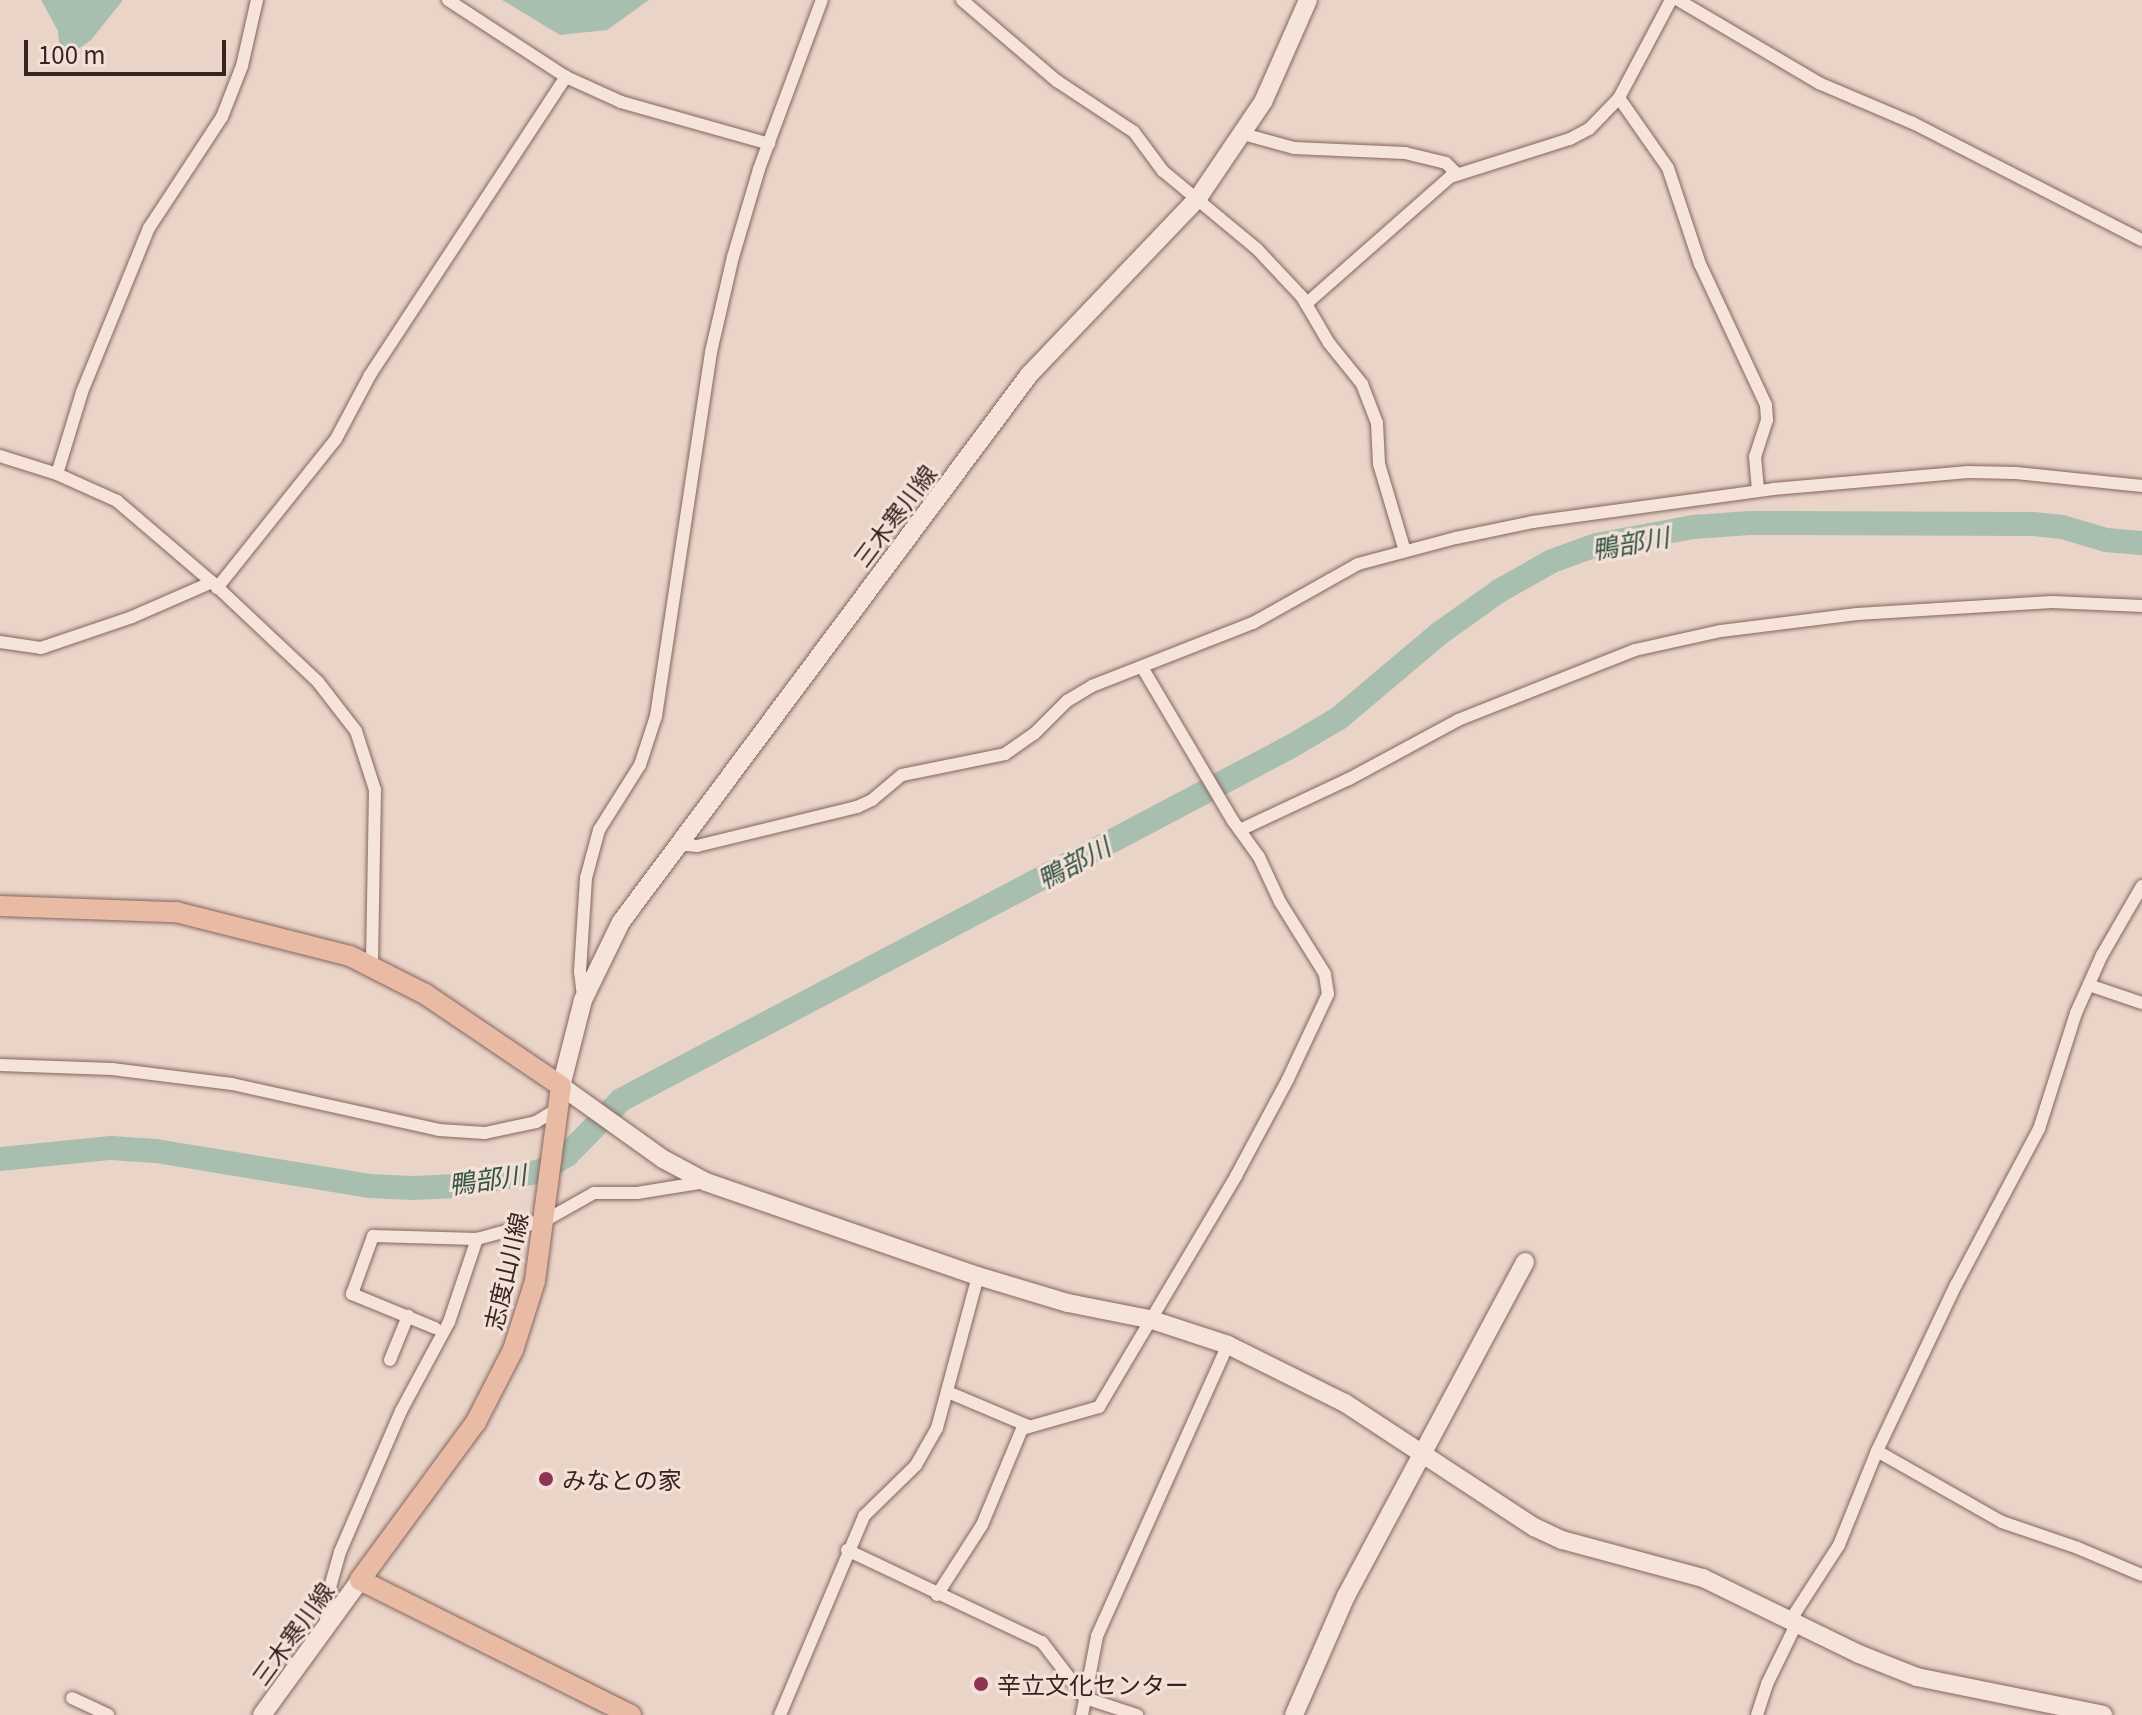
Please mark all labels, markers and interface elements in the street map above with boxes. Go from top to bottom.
scale bar [28,24,230,74]
text: 100 m [38,36,106,71]
street label: 三木寒川線 [846,458,942,572]
water label: 鴨部川 [1589,520,1671,564]
water label: 鴨部川 [1031,830,1115,894]
water label: 鴨部川 [446,1157,528,1199]
street label: 志度山川線 [477,1209,533,1333]
place label: みなとの家 [562,1465,682,1493]
marker: みなとの家 [537,1470,555,1488]
street label: 三木寒川線 [245,1576,339,1690]
place label: 辛立文化センター [997,1670,1189,1698]
marker: 辛立文化センター [972,1675,990,1693]

